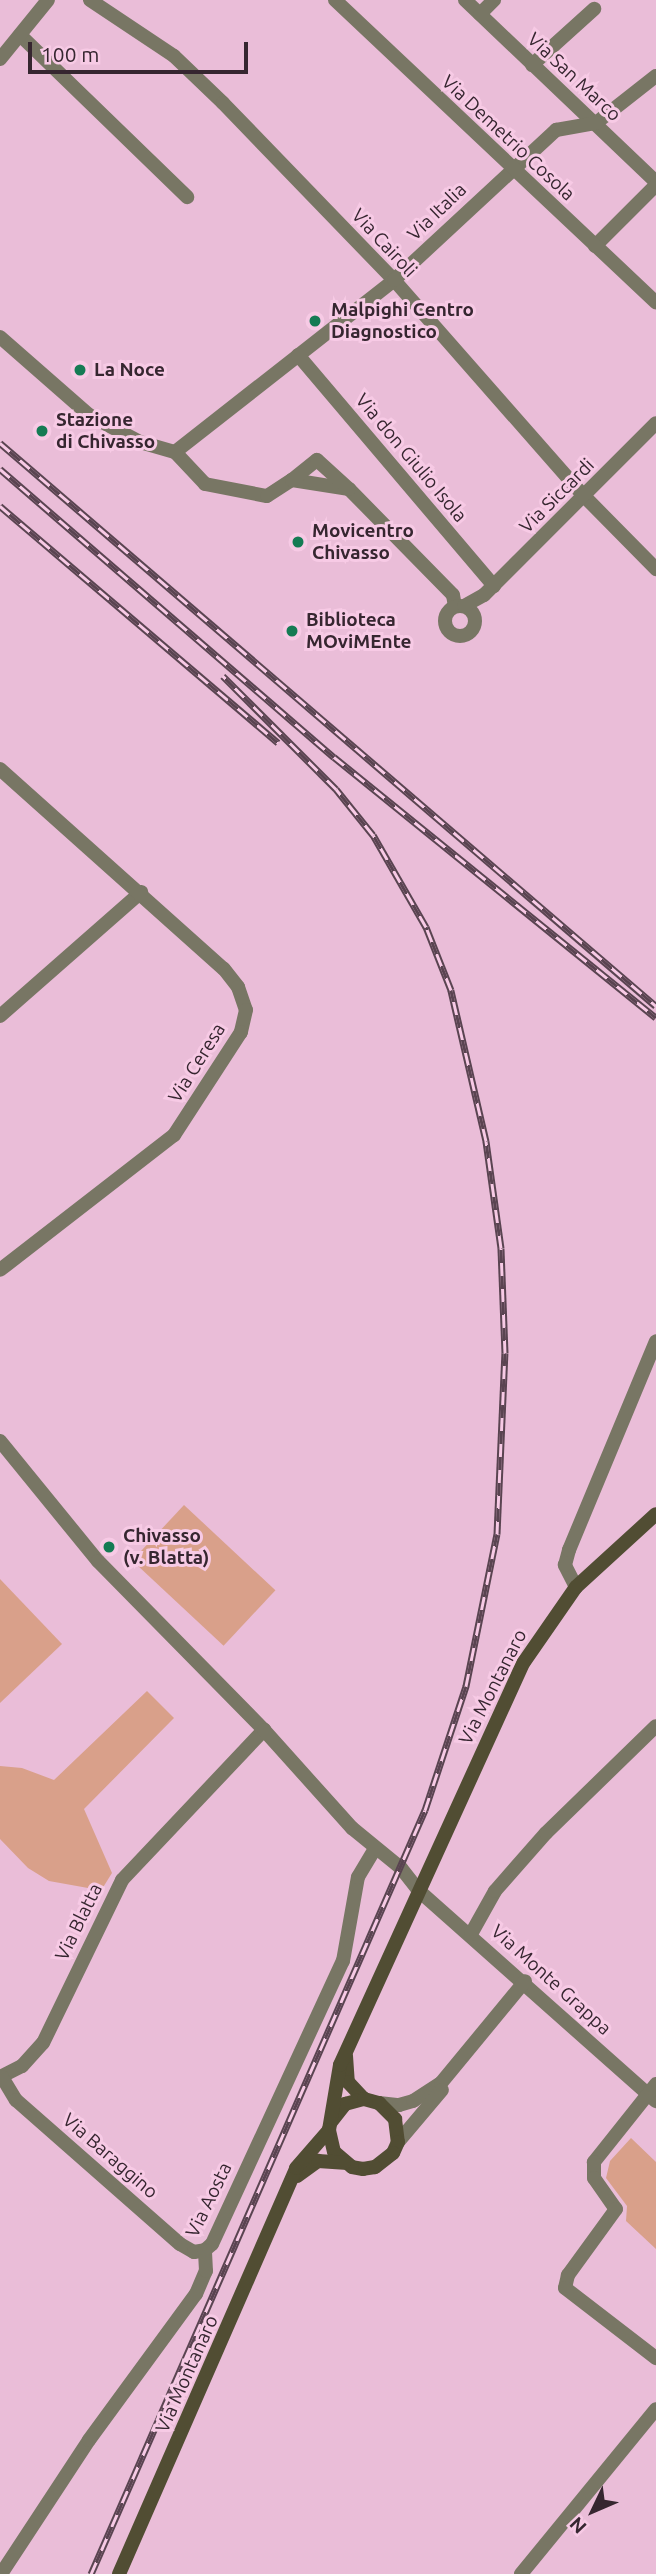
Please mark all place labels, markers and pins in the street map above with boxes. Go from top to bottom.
place label: Malpighi Centro Diagnostico [331,299,474,343]
marker: Malpighi Centro Diagnostico [305,311,325,331]
place label: La Noce [94,359,165,381]
marker: La Noce [72,362,88,378]
place label: Stazione di Chivasso [56,409,155,453]
marker: Stazione di Chivasso [34,423,50,439]
place label: Movicentro Chivasso [312,520,414,564]
marker: Movicentro Chivasso [290,534,306,550]
place label: Biblioteca MOviMEnte [306,609,411,653]
marker: Biblioteca MOviMEnte [284,623,300,639]
place label: Chivasso (v. Blatta) [123,1525,209,1569]
marker: Chivasso (v. Blatta) [101,1539,117,1555]

